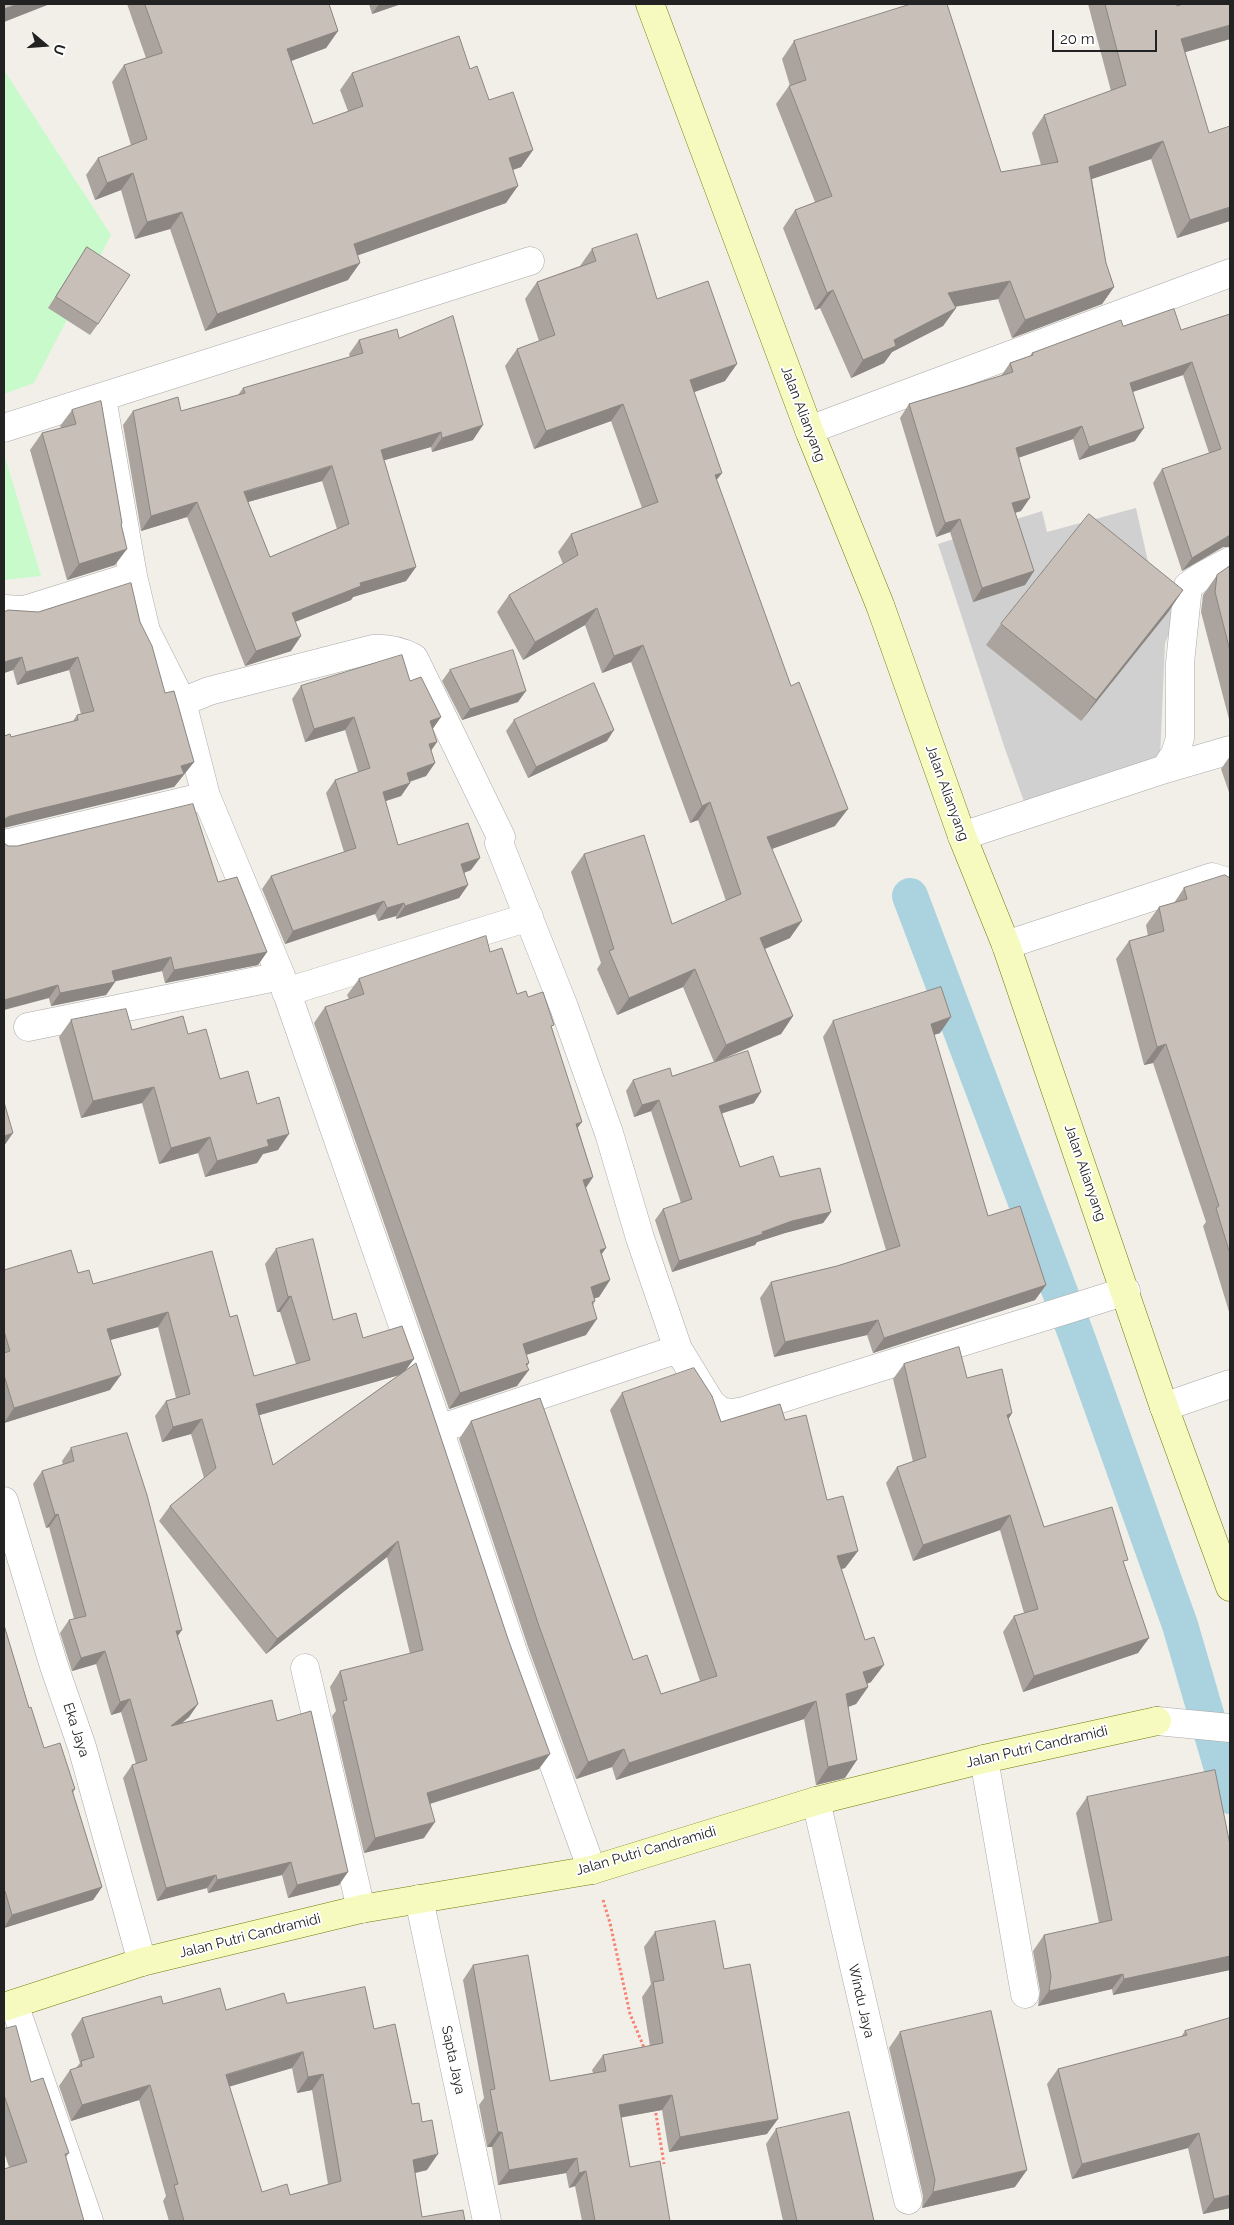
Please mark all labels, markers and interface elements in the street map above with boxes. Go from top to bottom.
north arrow [20,20,70,70]
scale bar [1054,20,1159,52]
text: 20 m [1060,30,1095,48]
text: U [50,42,68,57]
street label: Jalan Alianyang [777,364,829,464]
street label: Jalan Alianyang [922,743,972,843]
street label: Jalan Alianyang [1061,1122,1109,1224]
street label: Eka Jaya [59,1701,93,1759]
street label: Jalan Putri Candramidi [964,1723,1110,1771]
street label: Jalan Putri Candramidi [574,1823,718,1879]
street label: Jalan Putri Candramidi [178,1910,322,1962]
street label: Windu Jaya [844,1962,878,2040]
street label: Sapta Jaya [438,2024,468,2096]

